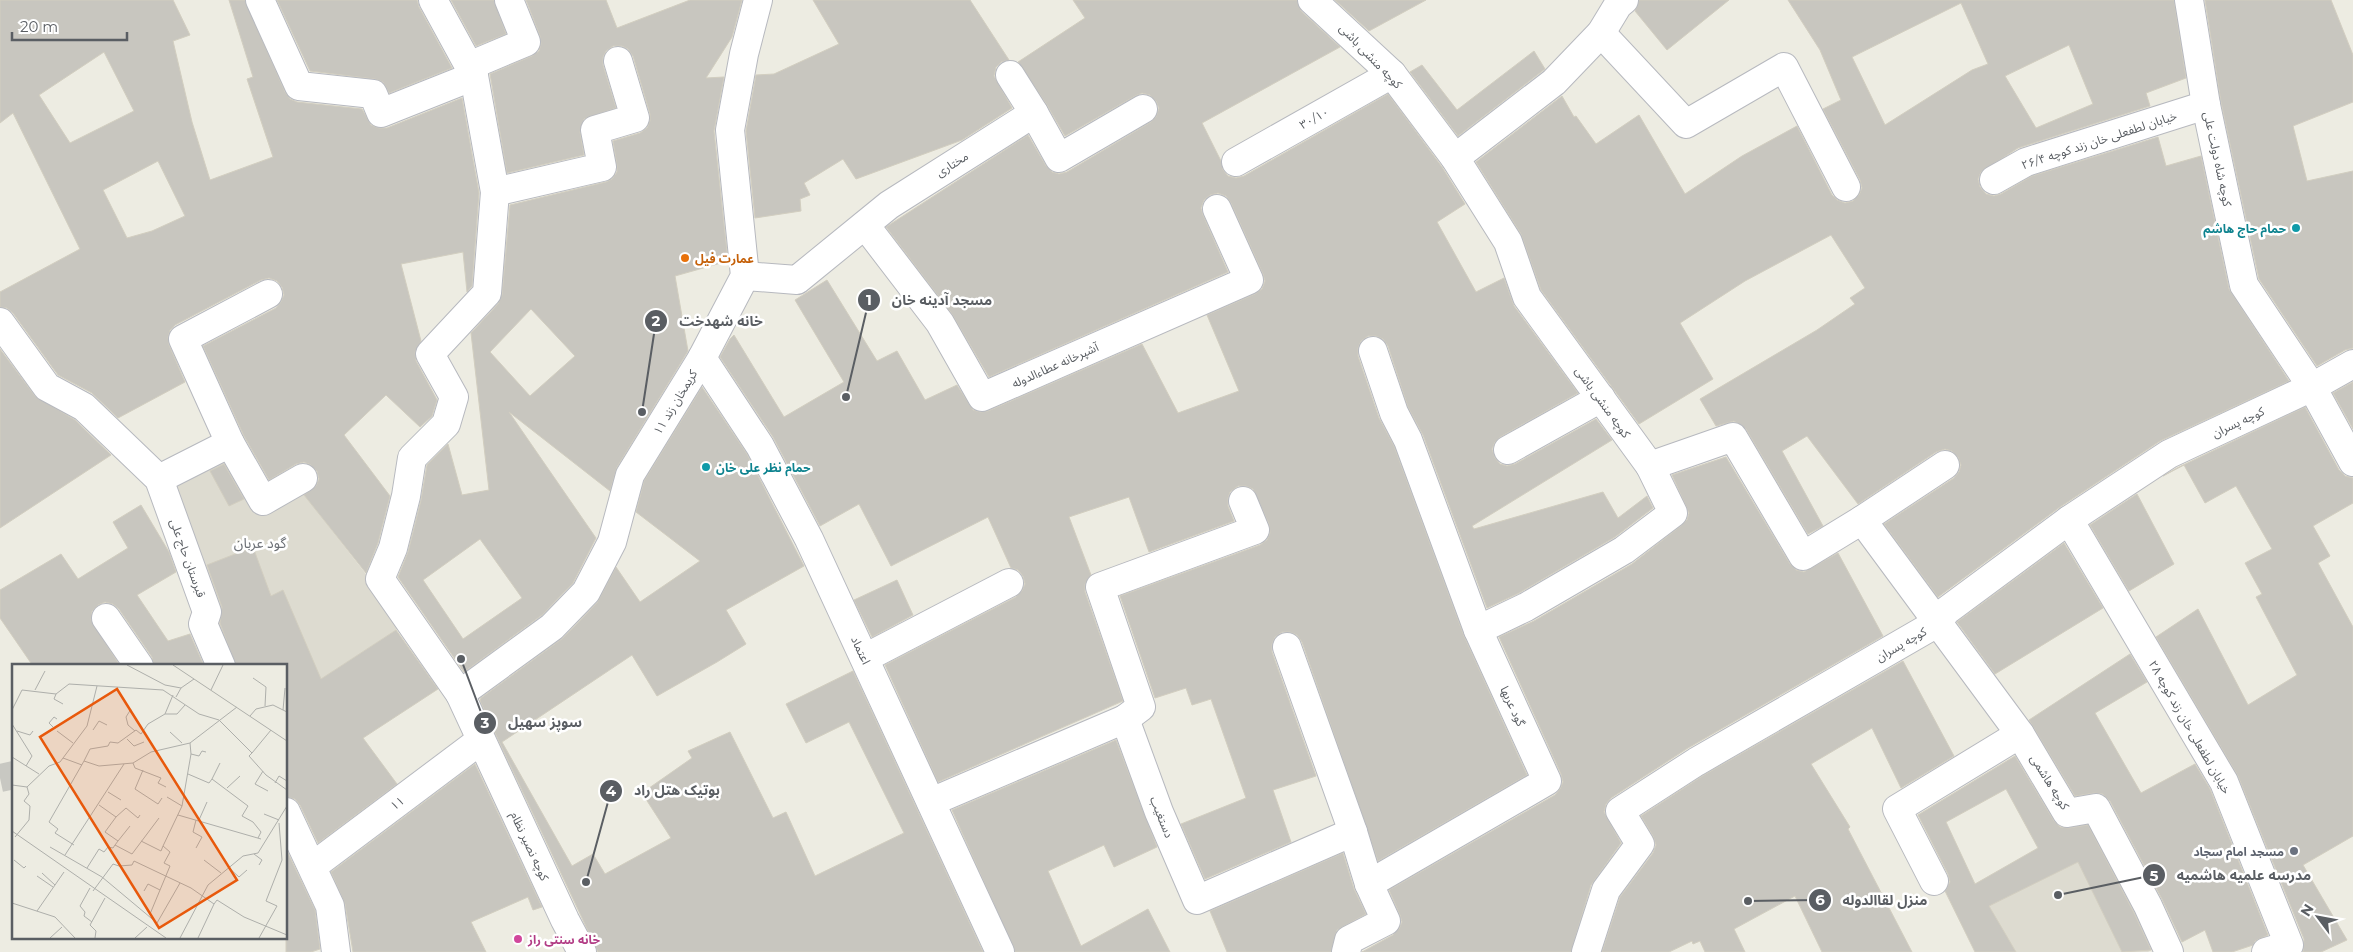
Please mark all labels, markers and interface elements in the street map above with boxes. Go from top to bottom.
scale bar [12,10,128,42]
text: 20 m [20,17,58,36]
street label: کوچه منشی باشی [1336,20,1406,93]
street label: ۳۰/۱۰ [1297,104,1331,132]
street label: خیابان لطفعلی خان زند کوچه ۲۶/۴ [2019,108,2179,173]
street label: کوچه شاه دولت علی [2200,110,2236,209]
street label: مختاری [933,148,971,180]
place label: حمام حاج هاشم [2203,221,2286,238]
marker: حمام حاج هاشم [2290,222,2302,234]
place label: عمارت فیل [695,251,754,266]
marker: عمارت فیل [679,252,691,264]
callout: مسجد آدینه خان [857,286,1002,315]
text: 1 [866,290,872,309]
text: مسجد آدینه خان [892,291,992,309]
callout: خانه شهدخت [644,306,772,335]
text: 2 [652,311,661,330]
text: خانه شهدخت [679,312,763,330]
street label: آشپرخانه عطاءالدوله [1009,339,1102,392]
street label: کوچه منشی باشی [1571,364,1634,442]
street label: کریمخان زند ۱۱ [650,366,701,437]
street label: کوچه پسران [2209,403,2268,442]
place label: حمام نظر علی خان [716,460,811,477]
marker: حمام نظر علی خان [700,461,712,473]
street label: قبرستان حاج علی [165,517,209,600]
district label: گود عربان [234,534,286,552]
street label: کوچه پسران [1873,623,1930,665]
street label: اعتماد [848,633,874,667]
street label: خیابان لطفعلی خان زند کوچه ۲۸ [2145,658,2234,797]
inset map [12,664,288,940]
street label: گود عربها [1497,683,1529,729]
callout: سوپز سهیل [473,708,592,737]
text: 3 [480,713,490,732]
text: سوپز سهیل [508,713,582,732]
street label: کوچه هاشمی [2026,752,2073,814]
callout: بوتیک هتل راد [599,776,730,805]
text: 4 [606,781,617,800]
text: بوتیک هتل راد [634,781,720,799]
street label: ۱۱ [387,793,407,813]
street label: دستغیب [1147,794,1177,840]
street label: کوچه نصیر نظام [506,809,553,885]
place label: مسجد امام سجاد [2193,844,2284,861]
marker: مسجد امام سجاد [2288,845,2300,857]
callout: مدرسه علمیه هاشمیه [2142,861,2321,890]
text: 5 [2150,866,2159,885]
text: مدرسه علمیه هاشمیه [2177,866,2311,884]
callout: منزل لقاالدوله [1808,885,1938,914]
text: 6 [1815,890,1825,909]
text: منزل لقاالدوله [1842,891,1928,909]
north arrow [2293,892,2343,942]
text: N [2296,901,2318,920]
place label: خانه سنتی راز [527,932,600,947]
marker: خانه سنتی راز [512,933,524,945]

